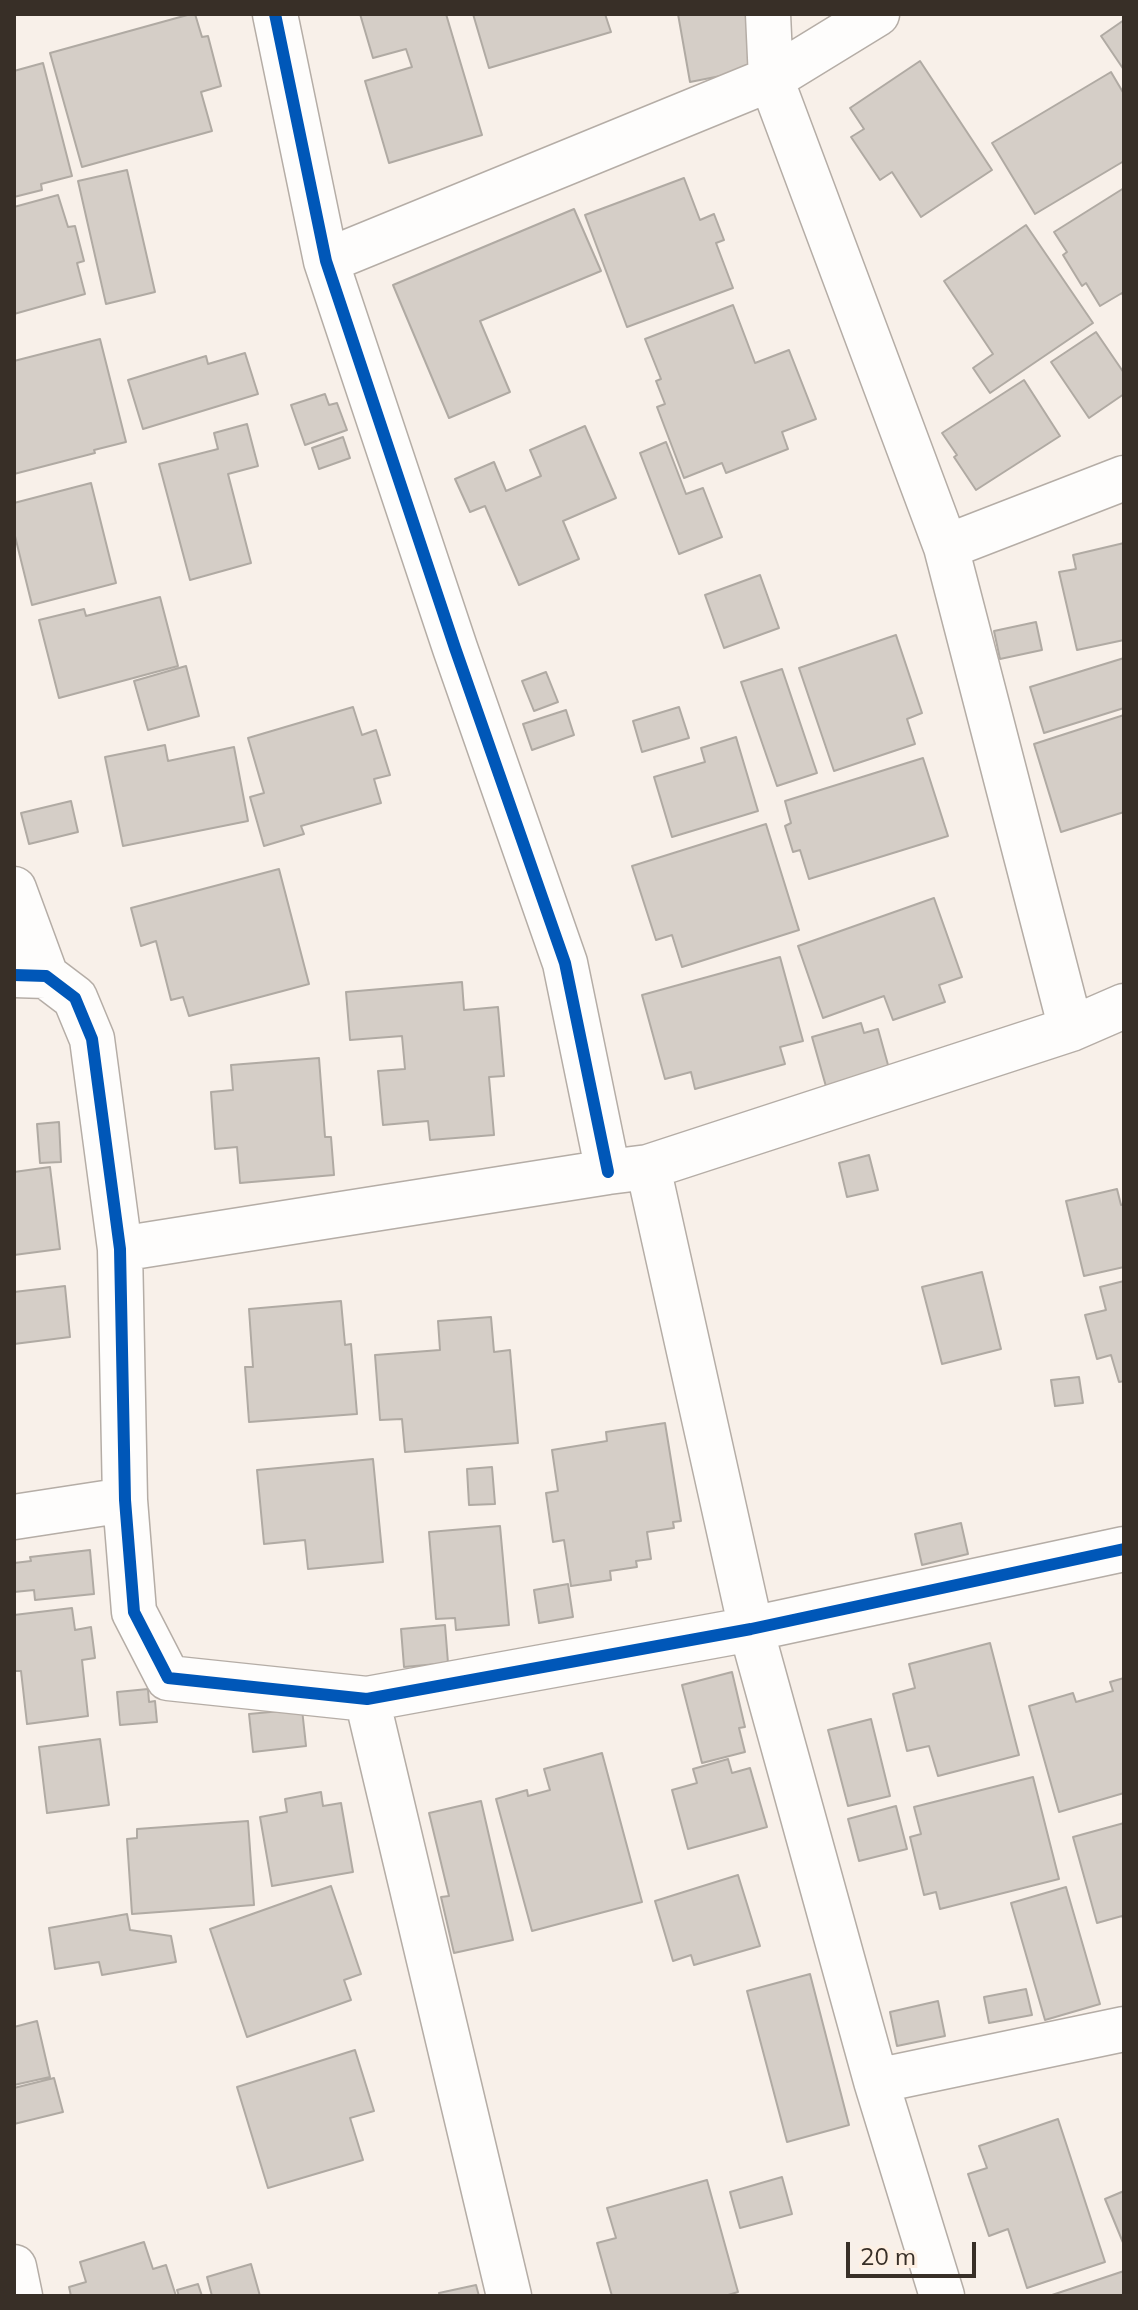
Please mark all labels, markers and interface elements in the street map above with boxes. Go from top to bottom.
scale bar [850,2226,980,2276]
text: 20 m [860,2241,916,2271]

